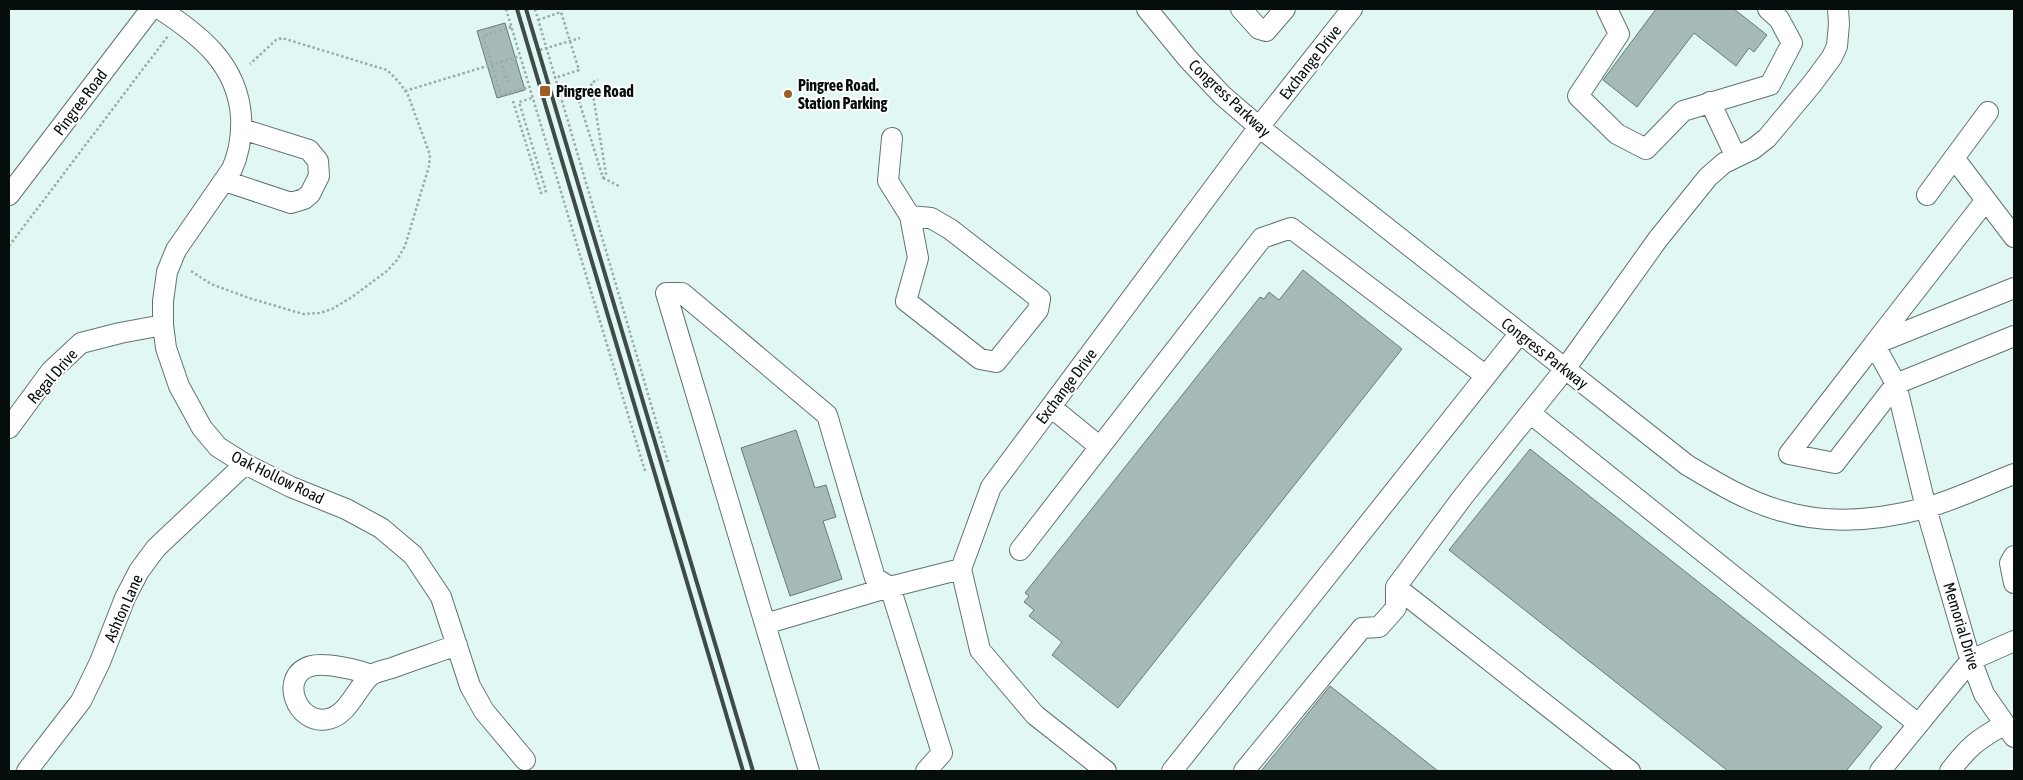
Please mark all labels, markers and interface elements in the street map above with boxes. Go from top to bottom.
street label: Exchange Drive [1275,21,1345,103]
street label: Congress Parkway [1185,56,1275,141]
street label: Pingree Road [49,66,111,139]
place label: Pingree Road. Station Parking [798,76,888,112]
place label: Pingree Road [556,82,634,100]
marker: Pingree Road [538,84,552,98]
marker: Pingree Road. Station Parking [782,88,794,100]
street label: Congress Parkway [1497,314,1592,393]
street label: Regal Drive [23,345,81,408]
street label: Exchange Drive [1032,345,1101,428]
street label: Oak Hollow Road [229,447,327,507]
street label: Ashton Lane [100,572,146,644]
street label: Memorial Drive [1940,580,1984,672]

